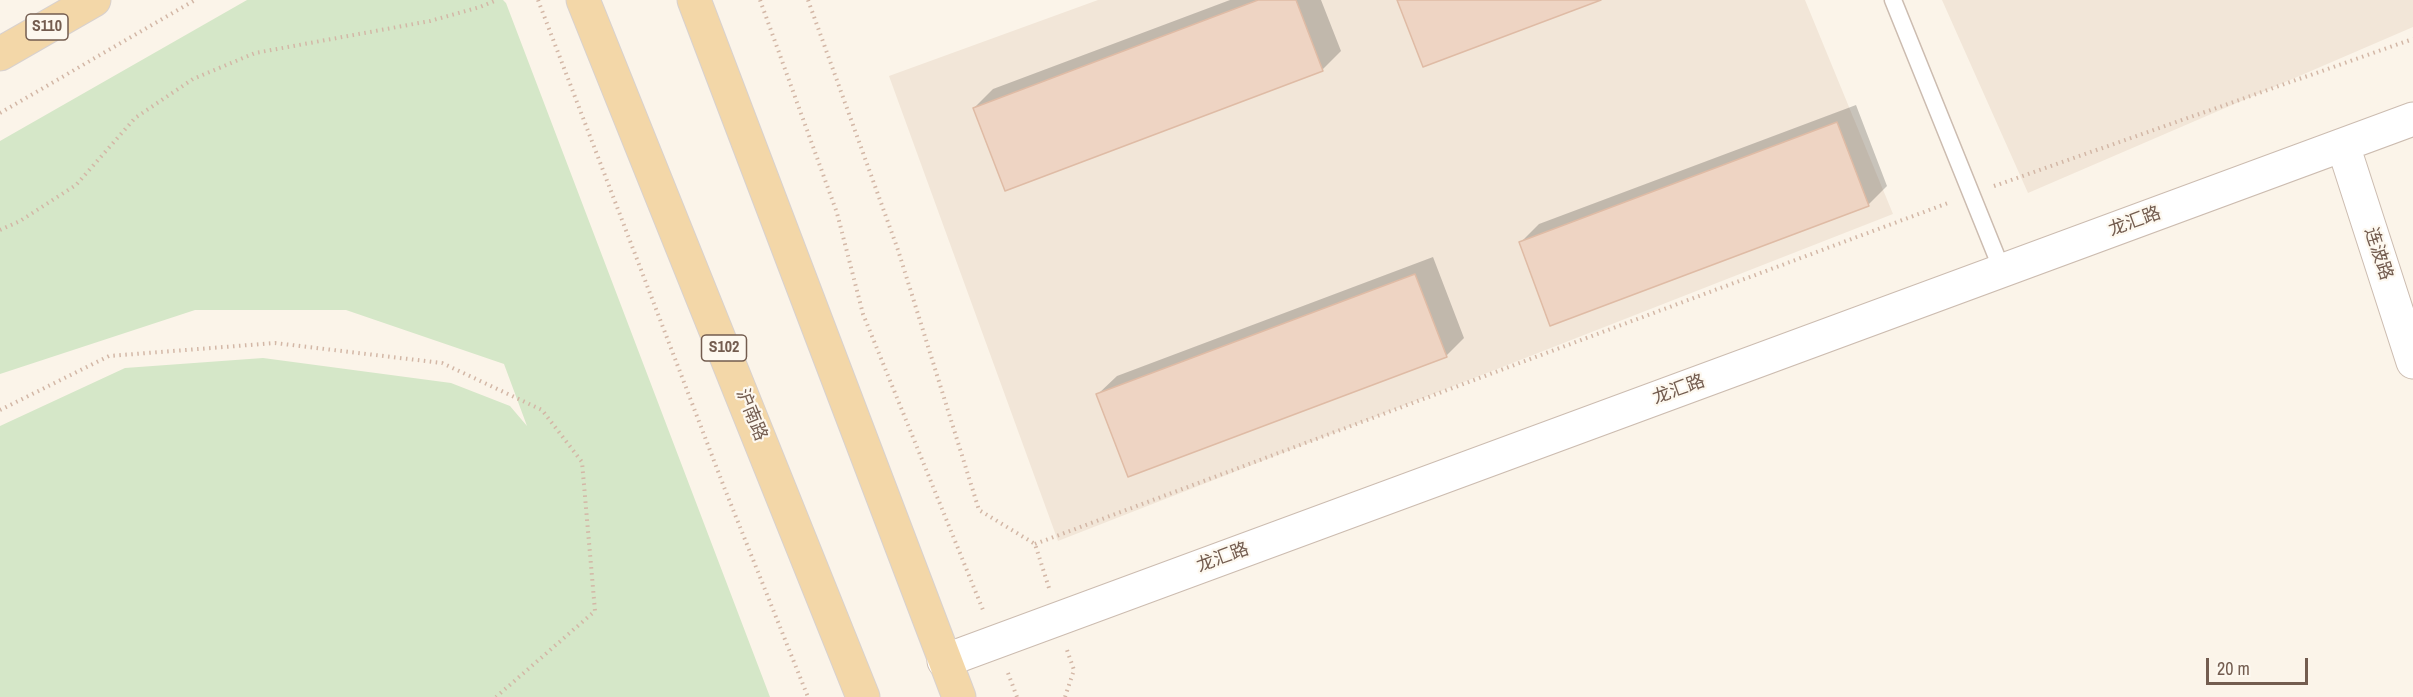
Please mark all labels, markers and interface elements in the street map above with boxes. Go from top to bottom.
road number: S110 [26,14,68,40]
street label: 龙汇路 [2106,203,2164,241]
street label: 连波路 [2359,225,2397,283]
road number: S102 [702,335,746,361]
street label: 龙汇路 [1650,371,1708,409]
street label: 沪南路 [731,386,771,444]
street label: 龙汇路 [1194,539,1252,577]
scale bar [2209,646,2311,684]
text: 20 m [2217,656,2250,681]

